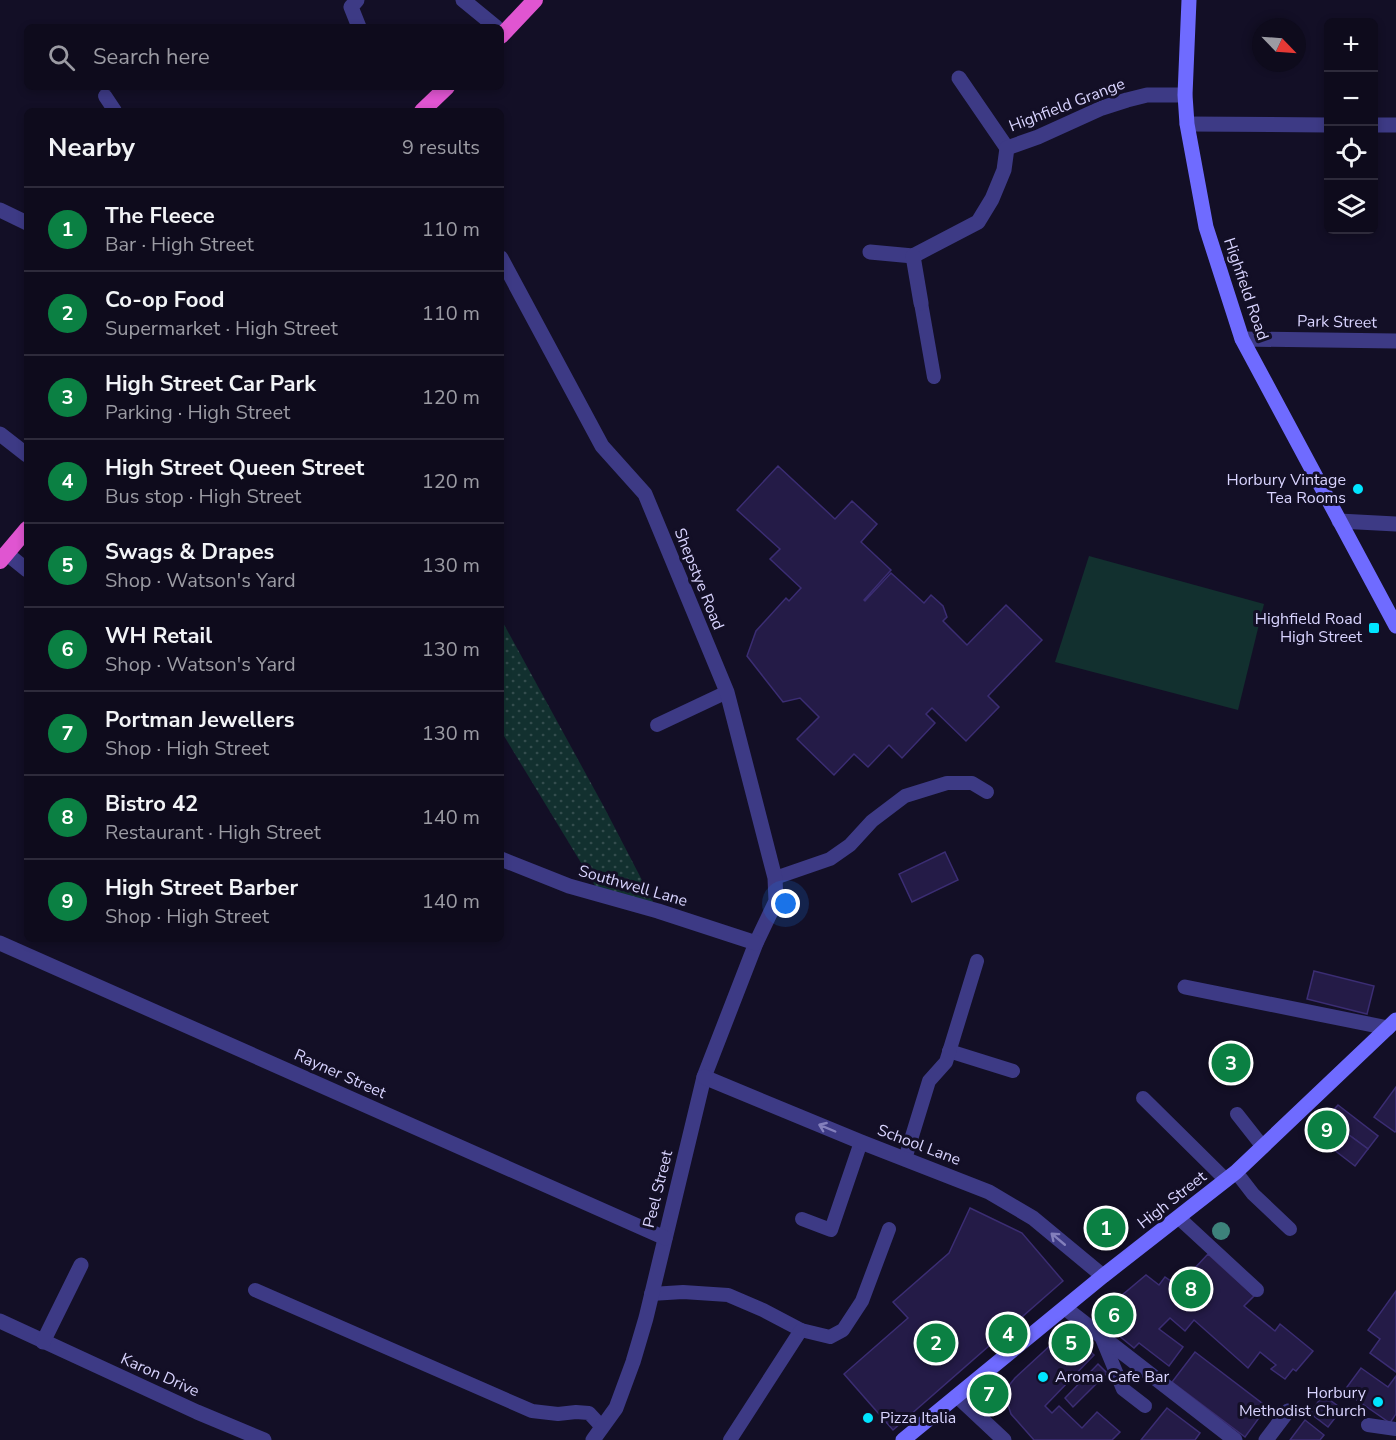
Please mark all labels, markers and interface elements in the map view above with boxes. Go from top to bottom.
north arrow [1252,18,1306,72]
map controls [1324,18,1378,234]
button: + [1324,18,1378,72]
search box [24,24,504,90]
icon: search [45,41,78,74]
text: Search here [93,42,210,72]
button: − [1324,72,1378,126]
street label: Highfield Grange [1006,73,1128,137]
button: locate [1324,126,1378,180]
text: Nearby [48,130,135,165]
text: 9 results [402,134,480,161]
button: layers [1324,180,1378,234]
text: The Fleece [105,201,215,231]
text: 1 [62,216,74,243]
text: 110 m [422,216,480,243]
text: Bar · High Street [105,231,254,258]
street label: Highfield Road [1218,235,1274,343]
text: Co-op Food [105,285,224,315]
text: 2 [62,300,74,327]
text: 110 m [422,300,480,327]
street label: Park Street [1297,310,1377,334]
text: Supermarket · High Street [105,315,338,342]
text: High Street Car Park [105,369,316,399]
text: 3 [62,384,74,411]
text: 120 m [422,384,480,411]
text: Parking · High Street [105,399,290,426]
text: High Street Queen Street [105,453,364,483]
text: 4 [62,468,74,495]
text: 120 m [422,468,480,495]
place label: Horbury Vintage Tea Rooms [1227,469,1346,509]
marker: Horbury Vintage Tea Rooms [1351,482,1365,496]
text: Bus stop · High Street [105,483,301,510]
street label: Shepstye Road [669,525,729,633]
text: Swags & Drapes [105,537,274,567]
text: 5 [62,552,74,579]
text: 130 m [422,552,480,579]
text: Shop · Watson's Yard [105,567,296,594]
place label: Highfield Road High Street [1255,608,1362,648]
text: WH Retail [105,621,212,651]
marker: Highfield Road High Street [1367,621,1381,635]
text: 6 [62,636,74,663]
text: 130 m [422,636,480,663]
text: Shop · Watson's Yard [105,651,296,678]
text: Portman Jewellers [105,705,294,735]
text: 7 [62,720,74,747]
text: 130 m [422,720,480,747]
text: Shop · High Street [105,735,269,762]
text: Bistro 42 [105,789,198,819]
text: 8 [62,804,74,831]
text: 140 m [422,804,480,831]
text: Restaurant · High Street [105,819,321,846]
street label: Southwell Lane [576,860,690,912]
text: High Street Barber [105,873,298,903]
text: 9 [62,888,74,915]
text: 140 m [422,888,480,915]
your location [771,889,800,918]
text: Shop · High Street [105,903,269,930]
pin: 3 [1212,1040,1250,1086]
street label: Rayner Street [291,1044,390,1104]
pin: 9 [1308,1108,1346,1152]
street label: School Lane [874,1119,964,1171]
one-way arrow [818,1122,837,1133]
street label: Peel Street [638,1147,678,1230]
street label: High Street [1133,1166,1211,1234]
pin: 1 [1086,1206,1126,1250]
one-way arrow [1051,1232,1066,1246]
pin: 8 [1172,1266,1210,1312]
pin: 6 [1094,1292,1134,1338]
pin: 4 [988,1312,1028,1356]
pin: 2 [916,1320,956,1366]
pin: 5 [1052,1320,1090,1366]
street label: Karon Drive [117,1348,203,1402]
place label: Aroma Cafe Bar [1055,1366,1169,1388]
marker: Aroma Cafe Bar [1036,1370,1050,1384]
pin: 7 [970,1372,1008,1416]
place label: Horbury Methodist Church [1239,1382,1367,1422]
marker: Horbury Methodist Church [1371,1395,1385,1409]
place label: Pizza Italia [880,1407,956,1429]
marker: Pizza Italia [861,1411,875,1425]

